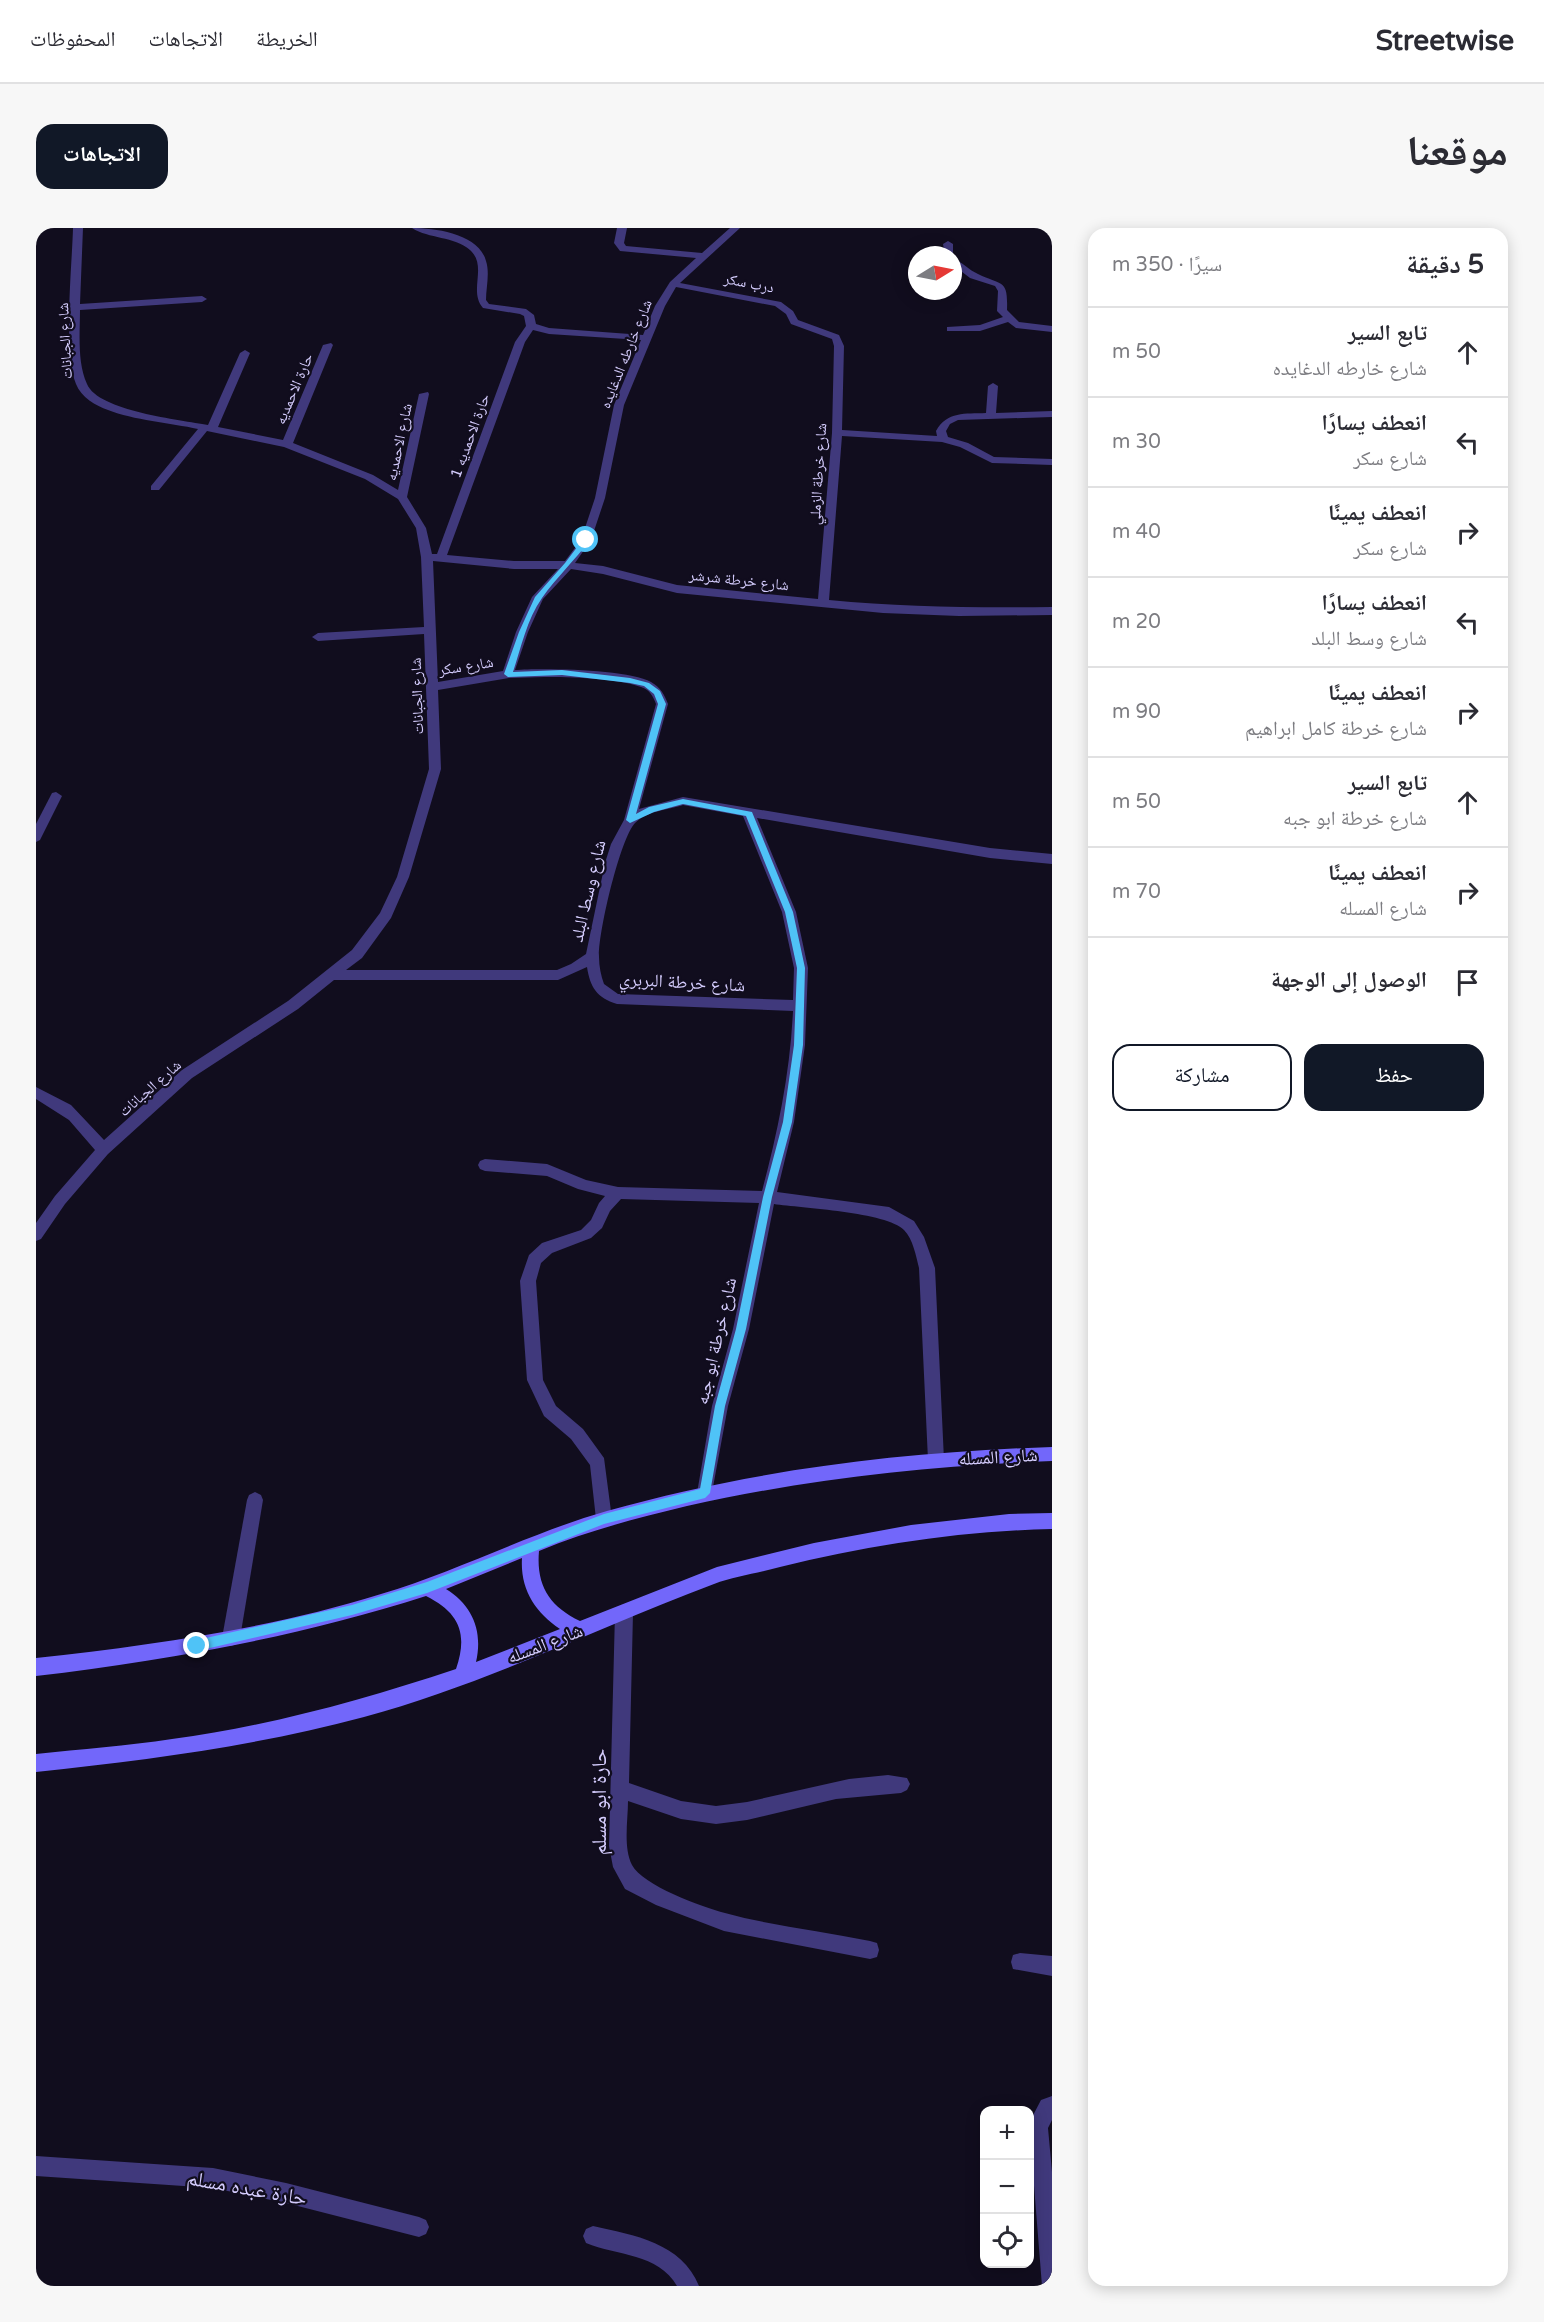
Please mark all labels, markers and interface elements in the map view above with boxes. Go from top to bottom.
text: Streetwise [1376,24,1514,58]
text: المحفوظات [30,27,115,52]
text: الاتجاهات [148,27,223,52]
text: الخريطة [256,27,318,52]
button: الاتجاهات [36,124,168,189]
text: موقعنا [1407,126,1508,177]
north arrow [908,246,962,300]
text: 5 دقيقة [1406,249,1484,280]
text: سيرًا · 350 m [1112,253,1222,277]
street label: درب سكر [722,269,775,297]
street label: شارع خارطه الدغايده [596,297,657,411]
street label: شارع الجبانات [54,302,77,380]
text: تابع السير [1348,320,1427,346]
icon: ahead [1451,336,1484,369]
text: 50 m [1112,340,1161,364]
street label: حارة الاحمديه [271,350,317,427]
text: شارع خارطه الدغايده [1273,357,1427,381]
street label: حارة الاحمديه 1 [446,391,494,481]
street label: شارع الاحمديه [382,402,417,482]
text: انعطف يسارًا [1322,410,1427,436]
street label: شارع خرطة الزملي [805,422,833,526]
icon: left [1451,426,1484,459]
text: 30 m [1112,430,1161,454]
text: شارع سكر [1353,447,1427,471]
text: انعطف يمينًا [1328,500,1427,526]
icon: right [1451,516,1484,549]
text: 40 m [1112,520,1161,544]
route start [572,526,598,552]
text: شارع سكر [1353,537,1427,561]
street label: شارع خرطة شرشر [687,566,790,595]
text: انعطف يسارًا [1322,590,1427,616]
icon: left [1451,606,1484,639]
text: 20 m [1112,610,1161,634]
text: شارع وسط البلد [1311,627,1427,651]
street label: شارع سكر [436,653,495,680]
street label: شارع الجبانات [407,657,428,735]
text: انعطف يمينًا [1328,680,1427,706]
icon: right [1451,696,1484,729]
text: 90 m [1112,700,1161,724]
text: شارع خرطة كامل ابراهيم [1245,717,1427,741]
text: تابع السير [1348,770,1427,796]
icon: ahead [1451,786,1484,819]
text: 50 m [1112,790,1161,814]
text: شارع خرطة ابو جبه [1283,807,1427,831]
street label: شارع وسط البلد [566,838,610,944]
text: انعطف يمينًا [1328,860,1427,886]
icon: right [1451,876,1484,909]
text: 70 m [1112,880,1161,904]
text: شارع المسله [1339,897,1427,921]
icon: arrive [1451,966,1484,999]
text: الوصول إلى الوجهة [1271,967,1427,993]
street label: شارع خرطة البربري [618,968,746,1000]
button: مشاركة [1112,1044,1292,1111]
button: حفظ [1304,1044,1484,1111]
street label: شارع الجبانات [115,1056,186,1121]
street label: شارع خرطة ابو جبه [691,1275,741,1407]
street label: شارع المسله [958,1444,1038,1470]
street label: شارع المسله [504,1620,586,1668]
route end [183,1632,209,1658]
street label: حارة ابو مسلم [587,1749,613,1855]
map controls [980,2106,1034,2268]
button: + [980,2106,1034,2160]
button: − [980,2160,1034,2214]
street label: حارة عبده مسلم [185,2166,309,2212]
button: locate [980,2214,1034,2268]

